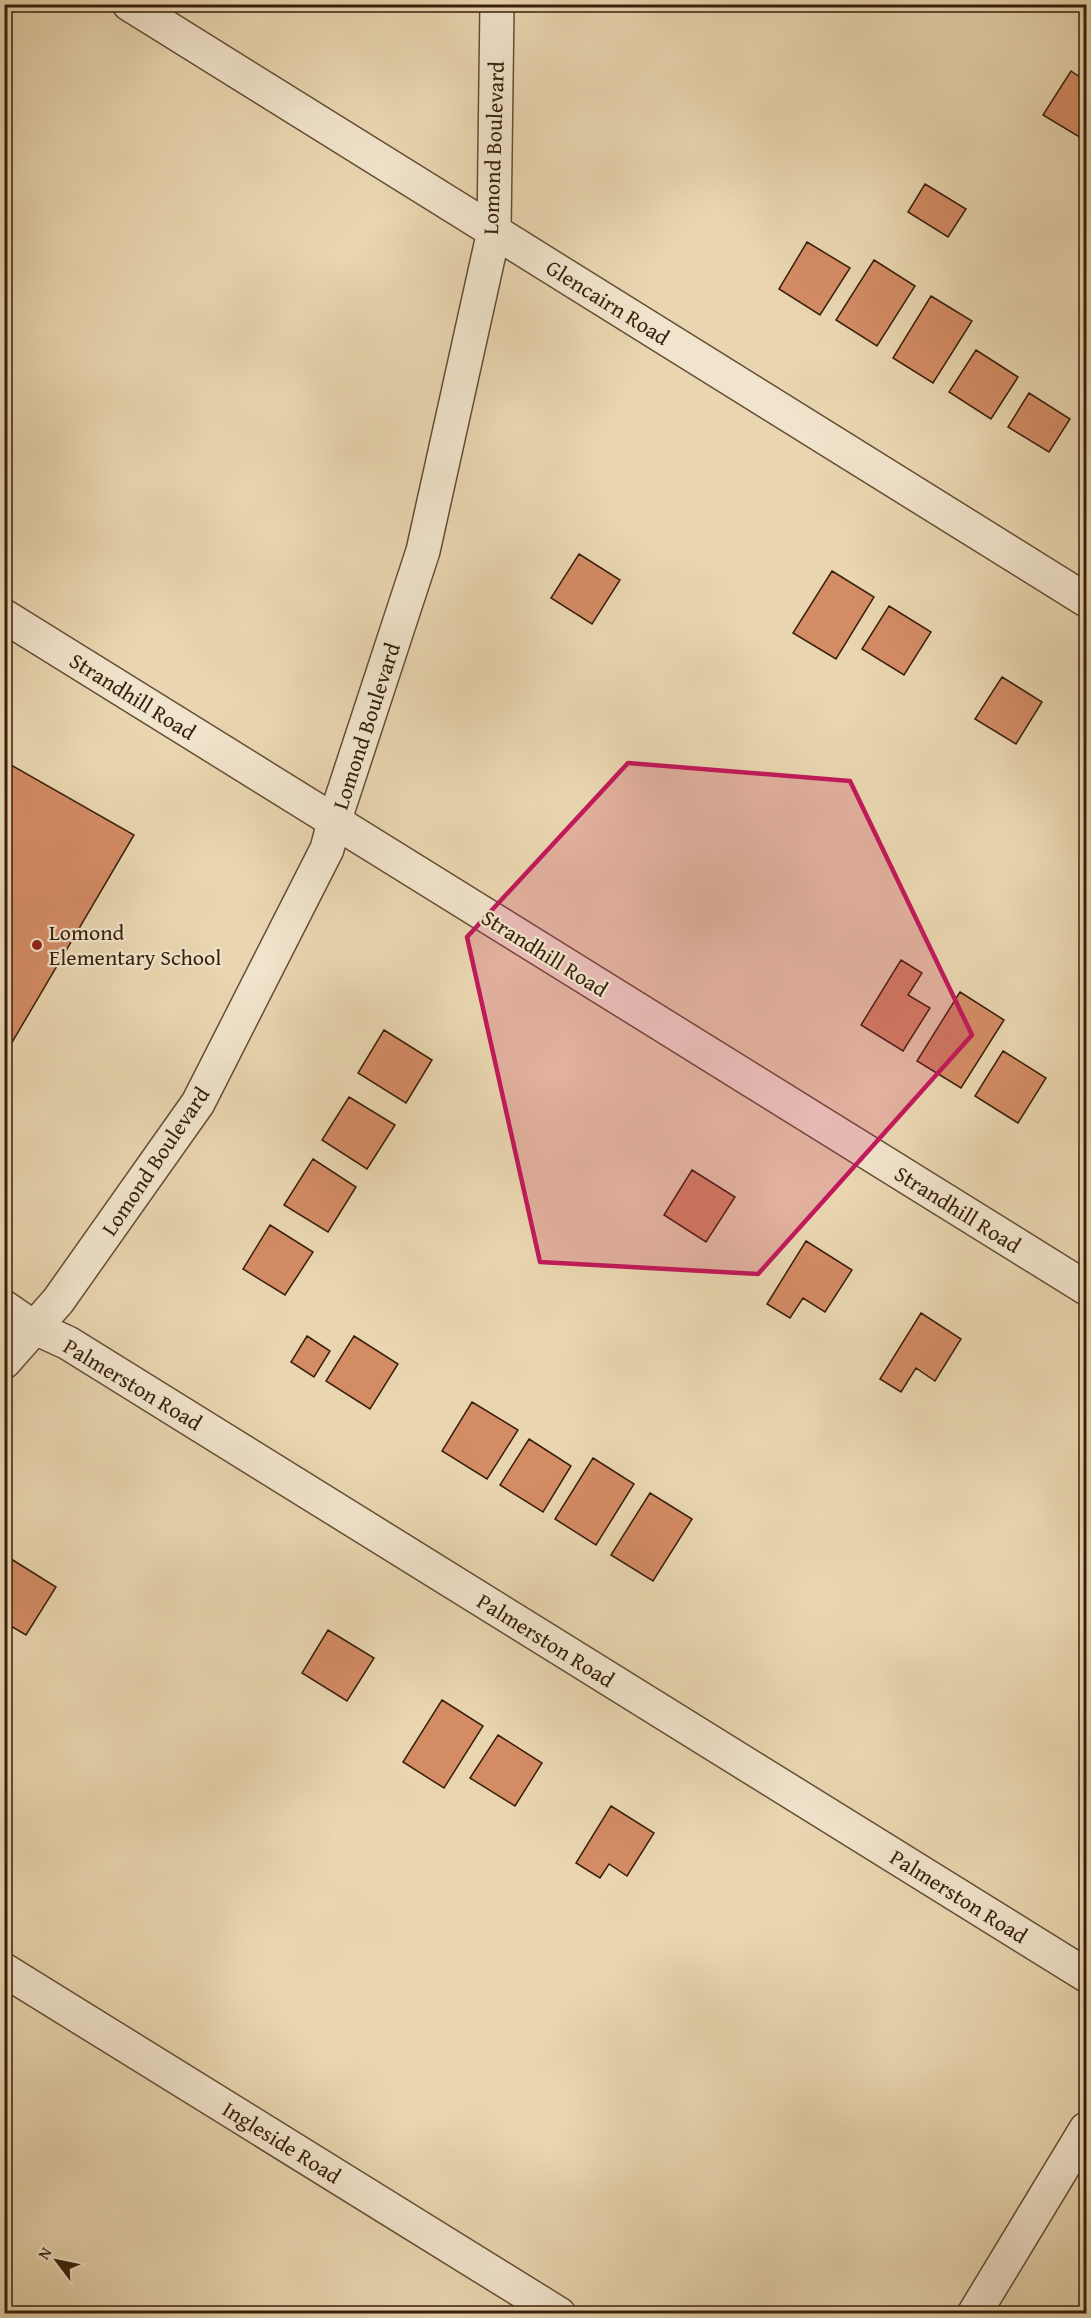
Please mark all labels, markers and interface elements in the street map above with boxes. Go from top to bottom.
street label: Lomond Boulevard [474,60,512,235]
street label: Glencairn Road [540,251,676,353]
street label: Lomond Boulevard [324,638,408,814]
street label: Strandhill Road [64,644,203,748]
street label: Strandhill Road [476,901,615,1005]
place label: Lomond Elementary School [49,916,221,973]
marker: Lomond Elementary School [30,938,44,952]
street label: Lomond Boulevard [93,1080,217,1242]
street label: Strandhill Road [889,1157,1028,1261]
street label: Palmerston Road [58,1330,209,1438]
street label: Palmerston Road [471,1585,621,1695]
street label: Palmerston Road [884,1841,1034,1951]
street label: Ingleside Road [217,2093,348,2191]
north arrow [27,2231,87,2291]
text: N [31,2242,57,2264]

